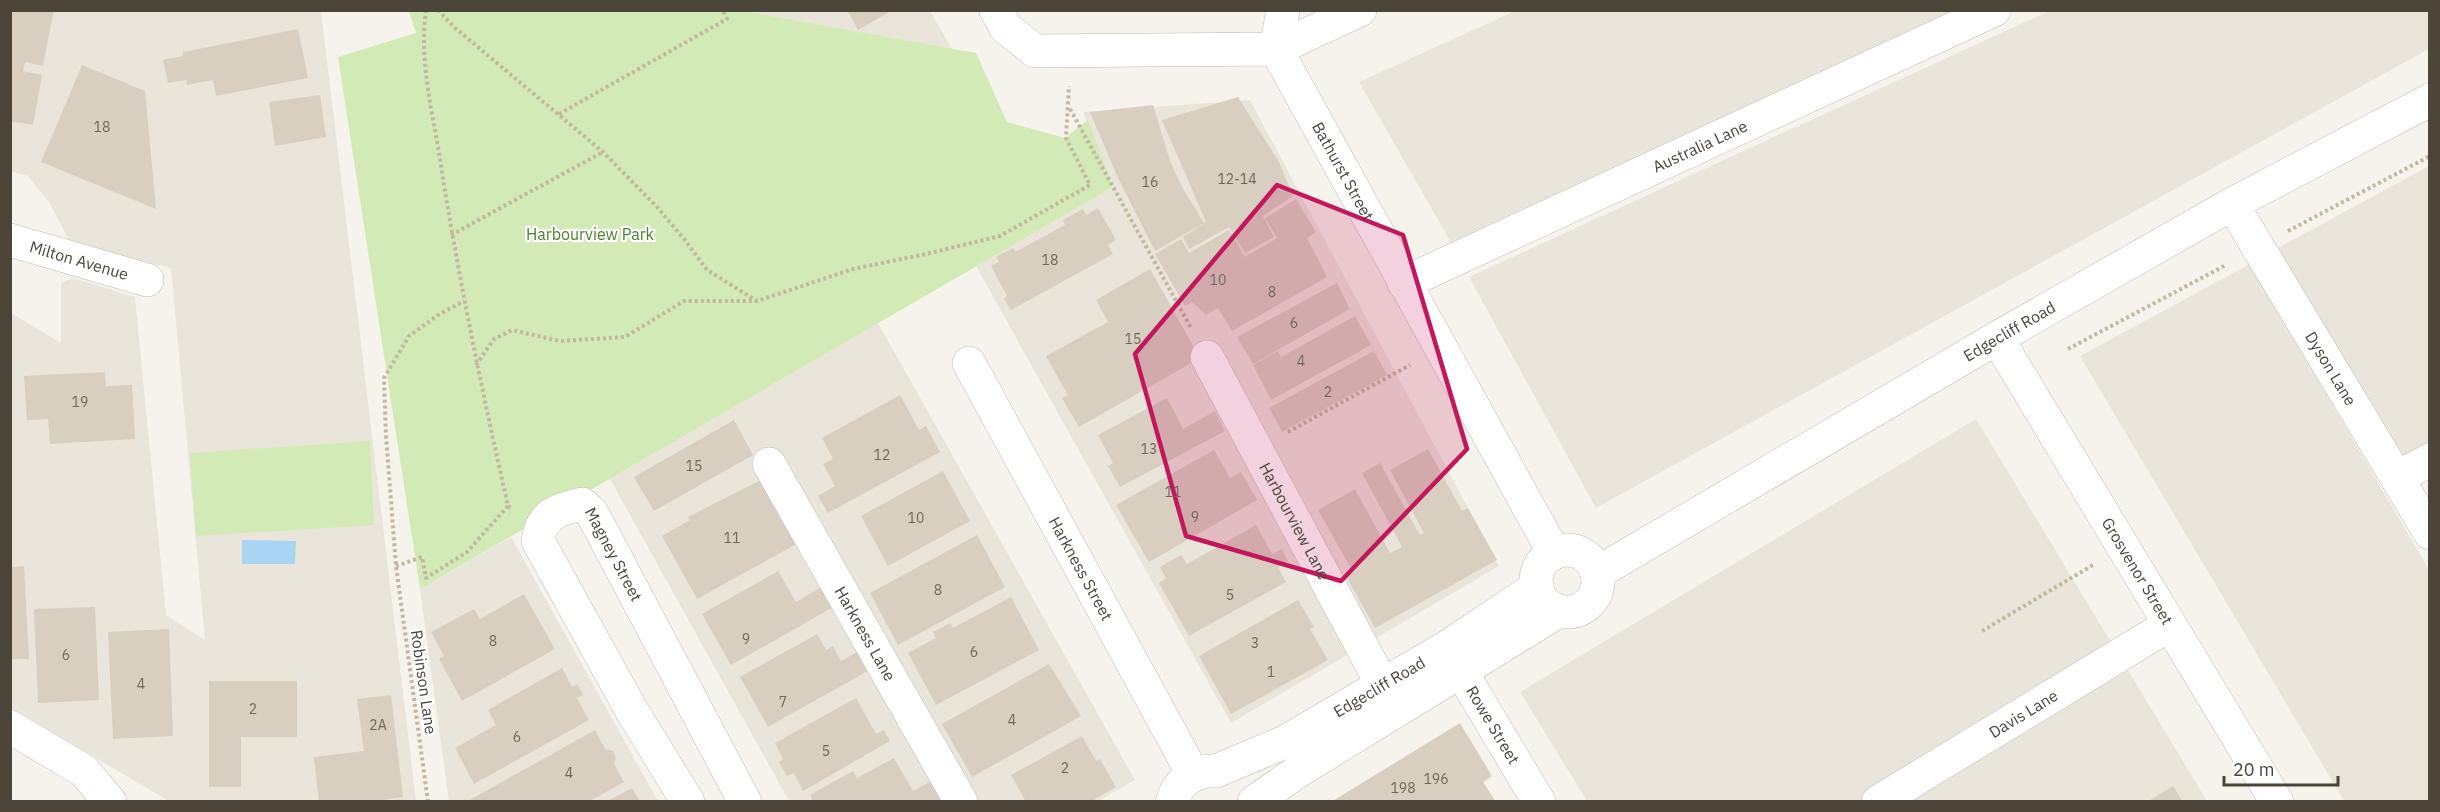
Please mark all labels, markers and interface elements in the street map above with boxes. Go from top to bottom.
street label: Australia Lane [1649,115,1751,177]
house number: 18 [94,118,110,136]
street label: Bathurst Street [1308,118,1379,224]
house number: 12-14 [1217,170,1257,188]
house number: 16 [1142,173,1158,191]
park label: Harbourview Park [526,224,655,244]
street label: Milton Avenue [27,236,131,284]
house number: 18 [1042,251,1058,269]
house number: 10 [1210,271,1226,289]
house number: 8 [1268,283,1276,301]
street label: Edgecliff Road [1960,297,2059,366]
house number: 6 [1290,314,1298,332]
street label: Dyson Lane [2301,328,2361,409]
house number: 15 [1125,330,1141,348]
house number: 4 [1297,352,1305,370]
house number: 2 [1324,383,1332,401]
house number: 19 [72,393,88,411]
house number: 13 [1141,440,1157,458]
house number: 12 [874,446,890,464]
house number: 15 [686,457,702,475]
street label: Harbourview Lane [1255,459,1334,583]
house number: 11 [1165,483,1181,501]
street label: Magney Street [581,504,647,605]
house number: 9 [1191,508,1199,526]
house number: 10 [908,509,924,527]
street label: Harkness Street [1045,513,1117,624]
street label: Grosvenor Street [2098,514,2178,628]
house number: 11 [724,529,740,547]
house number: 8 [934,581,942,599]
street label: Harkness Lane [830,583,900,685]
house number: 5 [1226,586,1234,604]
street label: Robinson Lane [407,628,441,736]
house number: 9 [742,630,750,648]
house number: 8 [489,632,497,650]
house number: 3 [1251,634,1259,652]
house number: 6 [970,643,978,661]
house number: 6 [62,646,70,664]
street label: Edgecliff Road [1330,652,1429,721]
house number: 1 [1267,663,1275,681]
house number: 4 [137,675,145,693]
street label: Rowe Street [1462,682,1524,768]
street label: Davis Lane [1985,685,2062,742]
house number: 7 [779,693,787,711]
house number: 2 [249,700,257,718]
house number: 4 [1008,711,1016,729]
house number: 2A [369,716,387,734]
house number: 6 [513,728,521,746]
house number: 5 [822,742,830,760]
scale bar [2224,749,2338,787]
text: 20 m [2233,758,2275,781]
house number: 2 [1061,759,1069,777]
house number: 4 [565,764,573,782]
house number: 196 [1423,770,1449,788]
house number: 198 [1390,779,1416,797]

